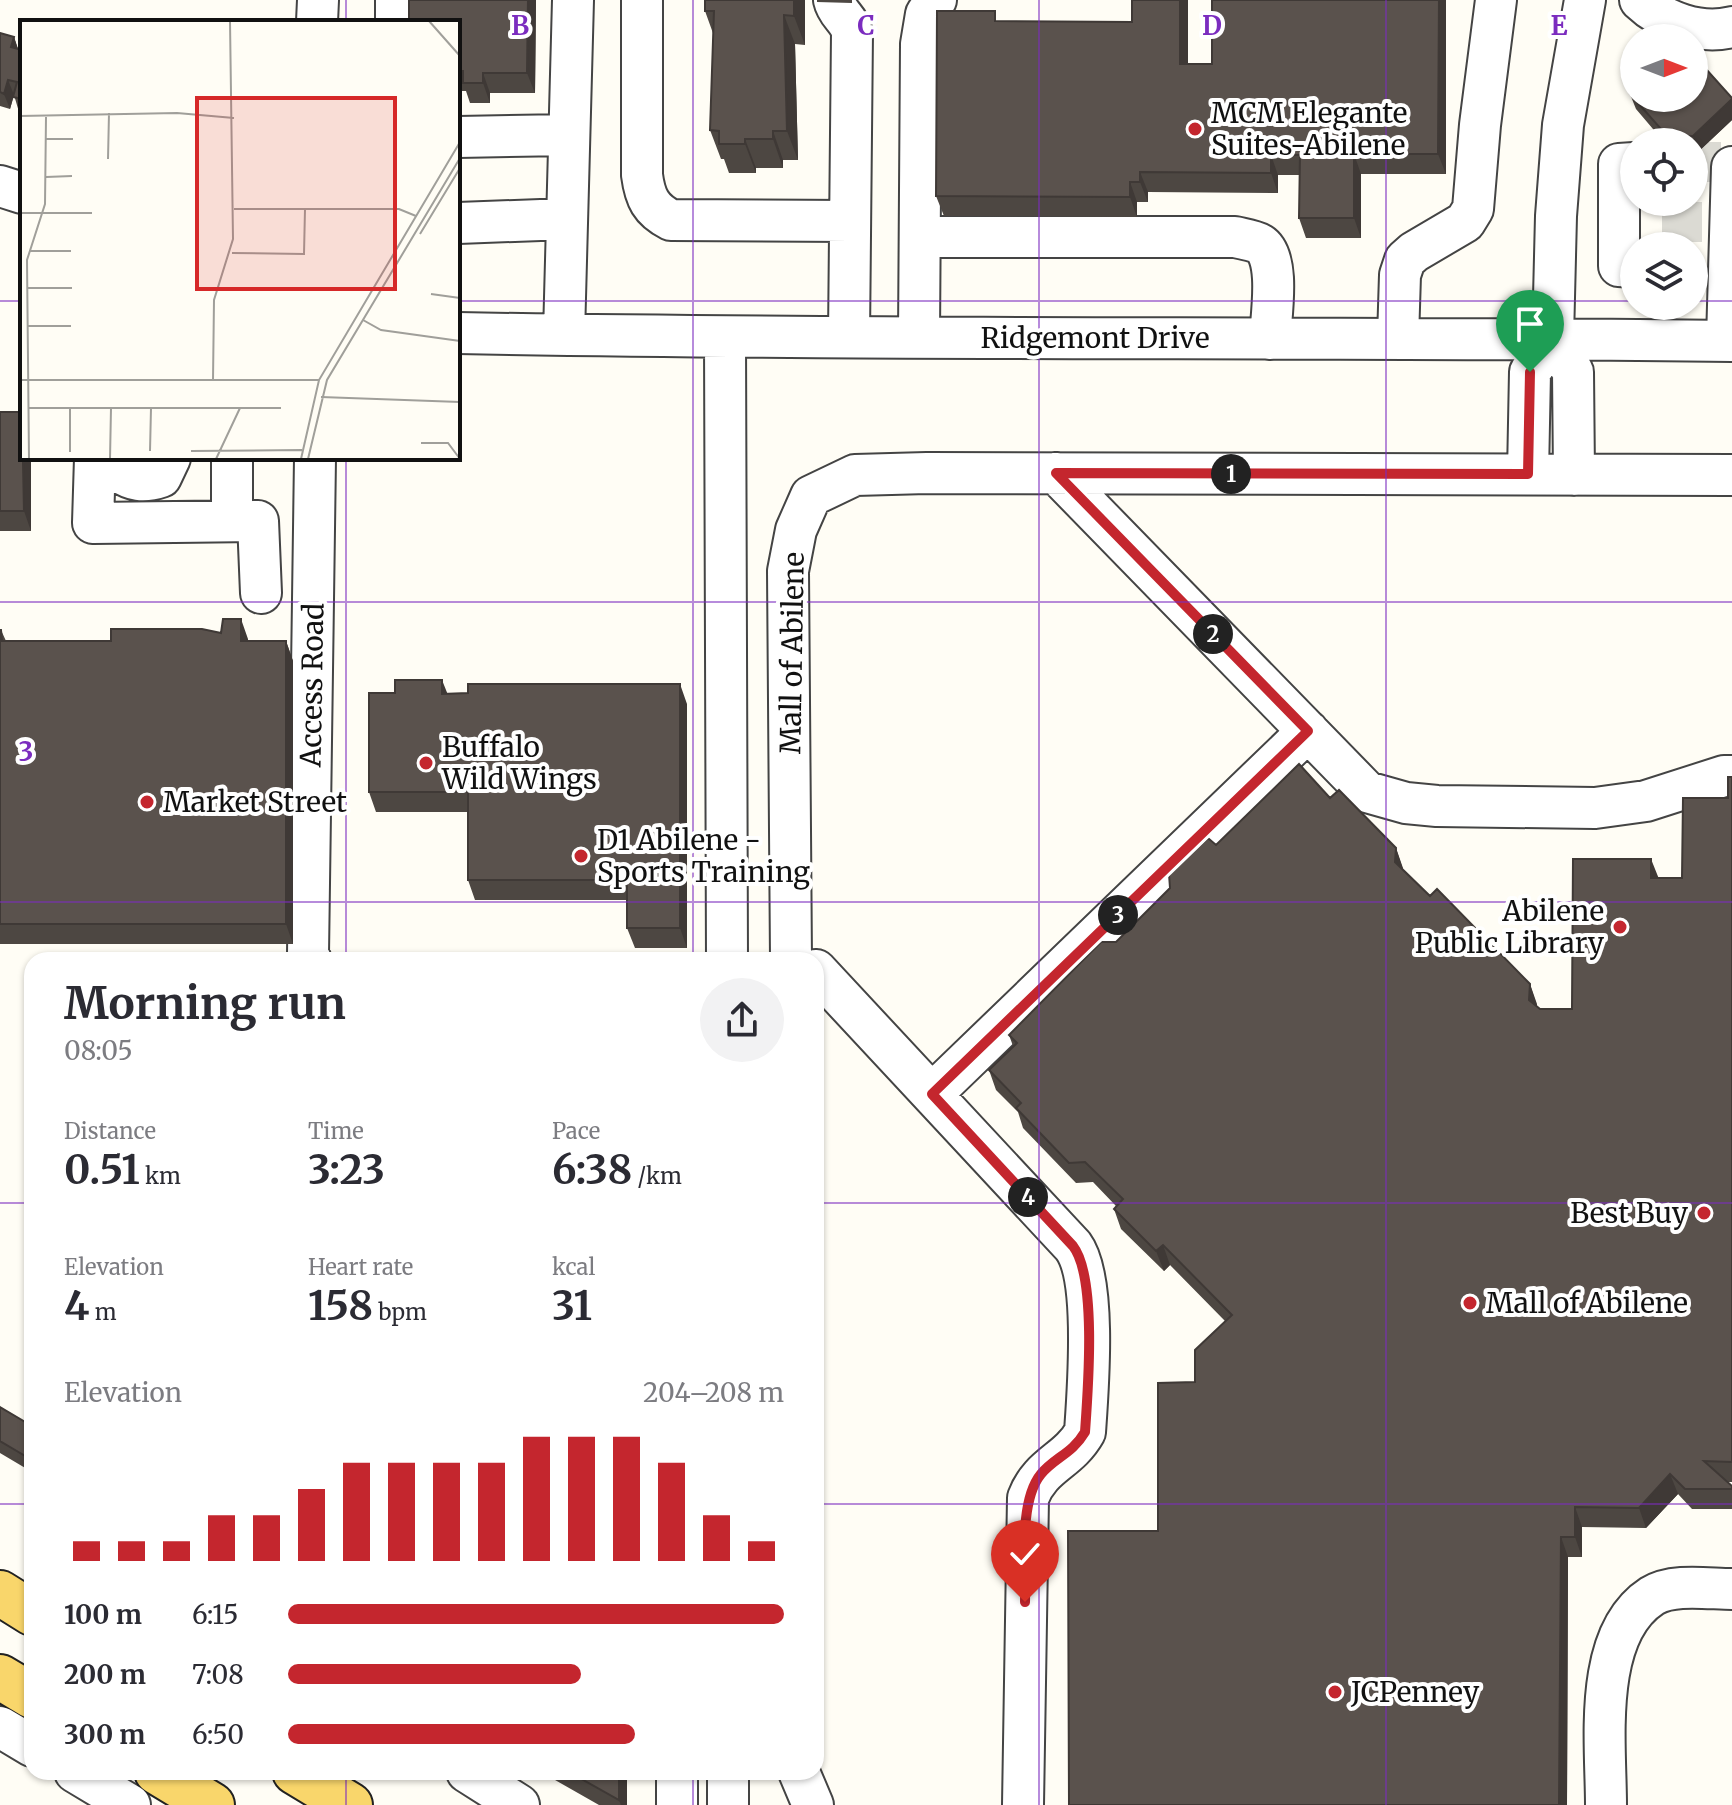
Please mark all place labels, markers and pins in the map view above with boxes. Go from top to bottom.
place label: MCM Elegante Suites-Abilene [1211,95,1407,163]
marker: MCM Elegante Suites-Abilene [1186,120,1204,138]
pin [1496,290,1564,372]
pin: 1 [1211,454,1251,494]
pin: 2 [1193,614,1233,654]
place label: Buffalo Wild Wings [441,729,597,797]
marker: Buffalo Wild Wings [417,754,435,772]
place label: Market Street [163,784,347,820]
marker: Market Street [138,793,156,811]
place label: D1 Abilene - Sports Training [597,822,810,890]
marker: D1 Abilene - Sports Training [572,847,590,865]
place label: Abilene Public Library [1415,893,1605,961]
pin: 3 [1098,895,1138,935]
marker: Abilene Public Library [1611,918,1629,936]
pin: 4 [1008,1177,1048,1217]
place label: Best Buy [1570,1195,1689,1231]
marker: Best Buy [1695,1204,1713,1222]
place label: Mall of Abilene [1486,1285,1688,1321]
marker: Mall of Abilene [1461,1294,1479,1312]
pin [991,1520,1059,1602]
place label: JCPenney [1350,1674,1480,1710]
marker: JCPenney [1326,1683,1344,1701]

